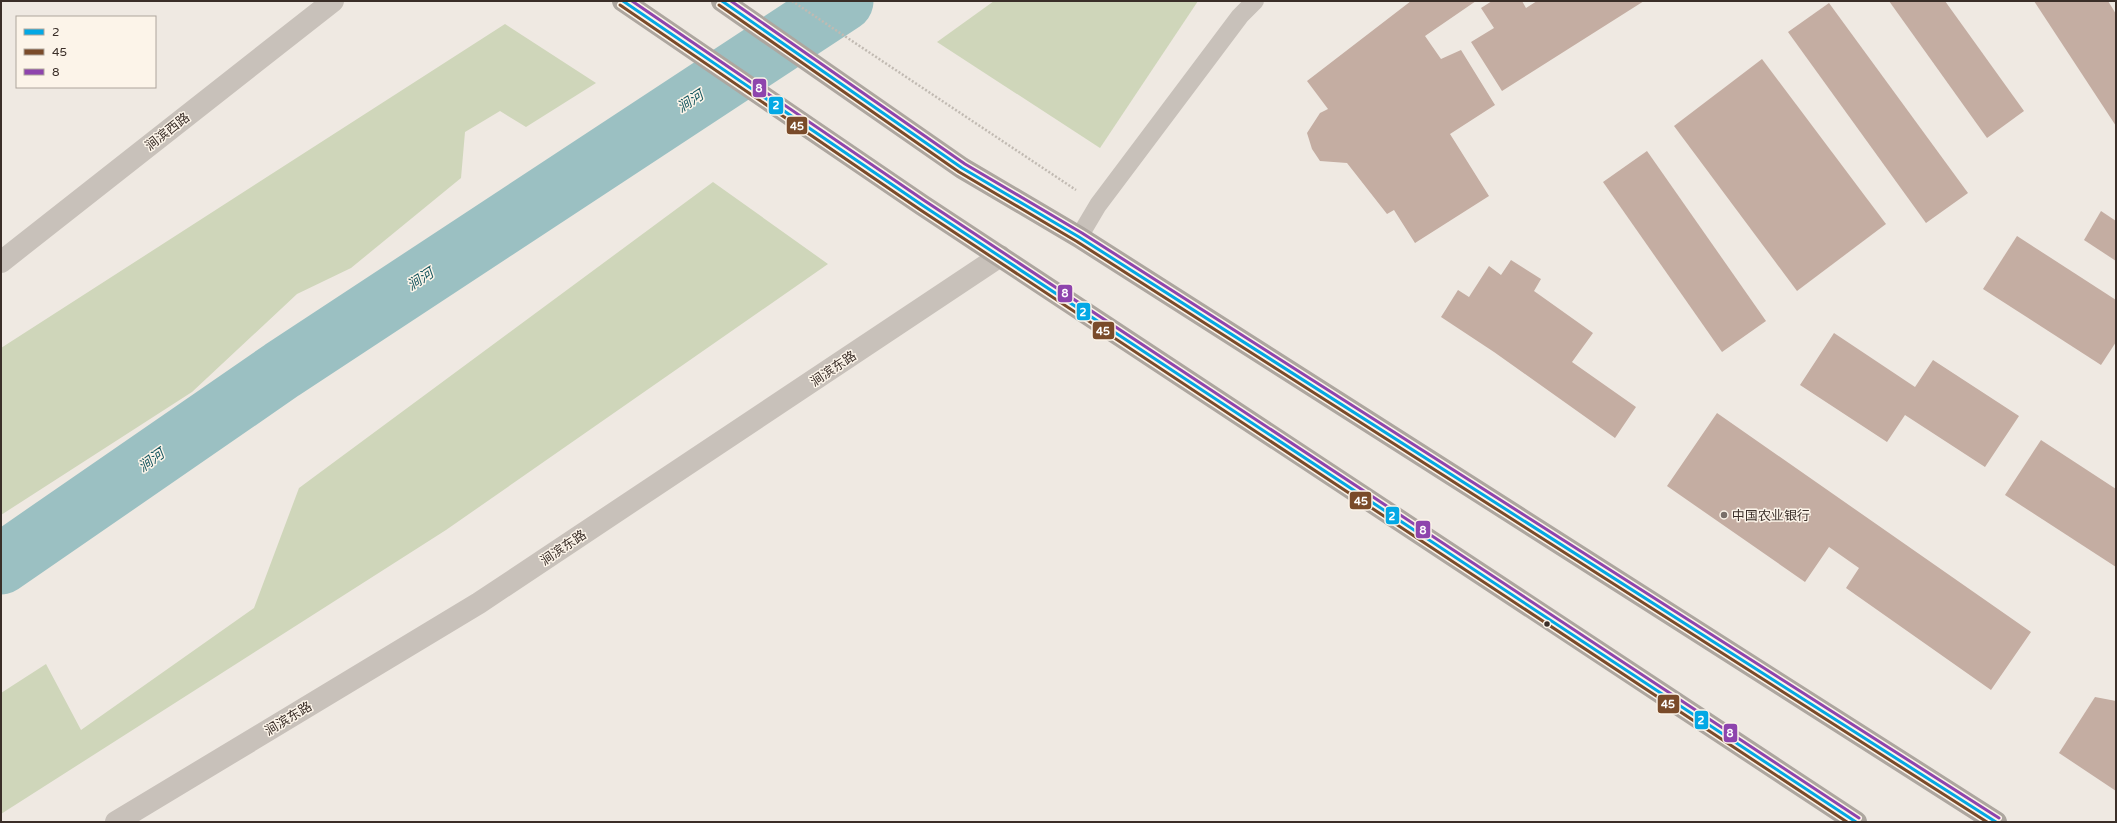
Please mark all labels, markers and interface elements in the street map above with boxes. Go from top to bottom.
legend [16,16,156,88]
text: 2 [52,25,60,39]
text: 45 [52,45,67,59]
text: 8 [52,65,60,79]
line badge: 8 [752,78,767,98]
text: 8 [756,82,763,95]
water label: 涧河 [674,85,709,116]
line badge: 2 [768,96,784,115]
text: 2 [773,99,780,112]
street label: 涧滨西路 [142,109,193,154]
line badge: 45 [786,116,808,135]
text: 45 [790,120,804,133]
water label: 涧河 [404,263,439,294]
line badge: 8 [1057,284,1073,303]
text: 8 [1062,287,1069,300]
line badge: 2 [1076,302,1091,321]
text: 2 [1080,306,1087,319]
line badge: 45 [1092,321,1115,340]
text: 45 [1096,325,1110,338]
street label: 涧滨东路 [808,348,860,390]
water label: 涧河 [135,444,170,475]
line badge: 45 [1349,491,1372,510]
text: 45 [1354,495,1368,508]
line badge: 2 [1385,506,1400,525]
place label: 中国农业银行 [1732,508,1810,524]
text: 2 [1389,510,1396,523]
marker: 中国农业银行 [1719,510,1729,520]
line badge: 8 [1415,520,1431,539]
text: 8 [1420,524,1427,537]
street label: 涧滨东路 [538,527,590,569]
unlabelled marker [1542,619,1552,629]
line badge: 45 [1657,694,1680,714]
text: 45 [1661,698,1675,711]
street label: 涧滨东路 [262,699,315,739]
line badge: 2 [1694,710,1709,730]
text: 2 [1698,714,1705,727]
line badge: 8 [1723,723,1738,743]
text: 8 [1727,727,1734,740]

